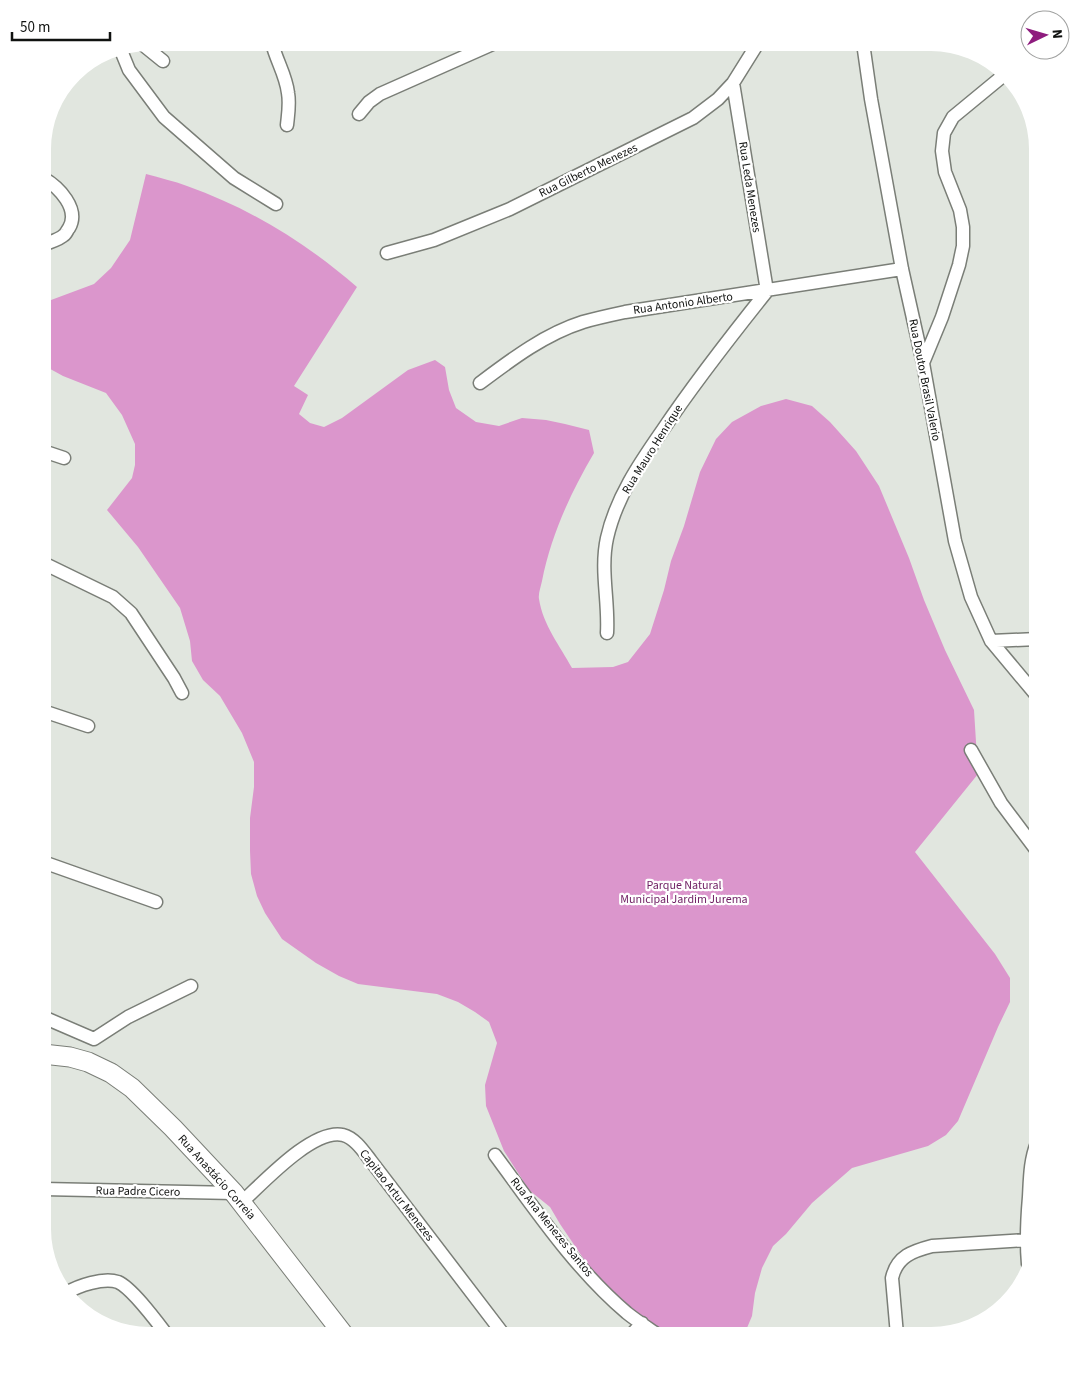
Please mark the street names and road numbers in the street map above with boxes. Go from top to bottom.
street label: Rua Gilberto Menezes [536,139,640,202]
street label: Rua Leda Menezes [734,140,765,234]
street label: Rua Antonio Alberto [632,288,734,319]
street label: Rua Doutor Brasil Valerio [904,318,945,443]
street label: Rua Mauro Henrique [618,401,687,497]
street label: Rua Anastácio Correia [174,1131,260,1224]
street label: Capitao Artur Menezes [355,1146,438,1245]
street label: Rua Ana Menezes Santos [506,1174,597,1281]
street label: Rua Padre Cicero [95,1182,180,1201]

